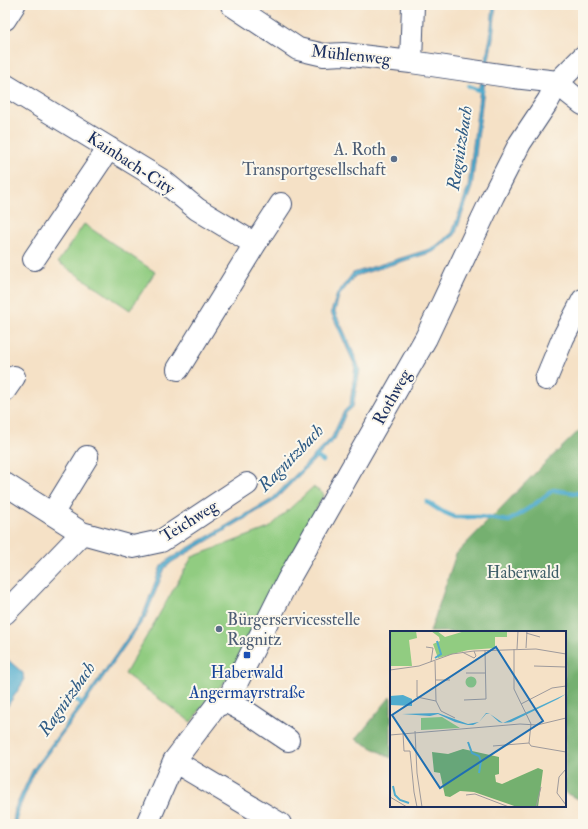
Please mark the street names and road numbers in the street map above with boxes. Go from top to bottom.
street label: Mühlenweg [310,40,392,70]
street label: Kainbach-City [83,127,179,200]
street label: Rothweg [368,365,416,428]
street label: Teichweg [157,495,222,547]

